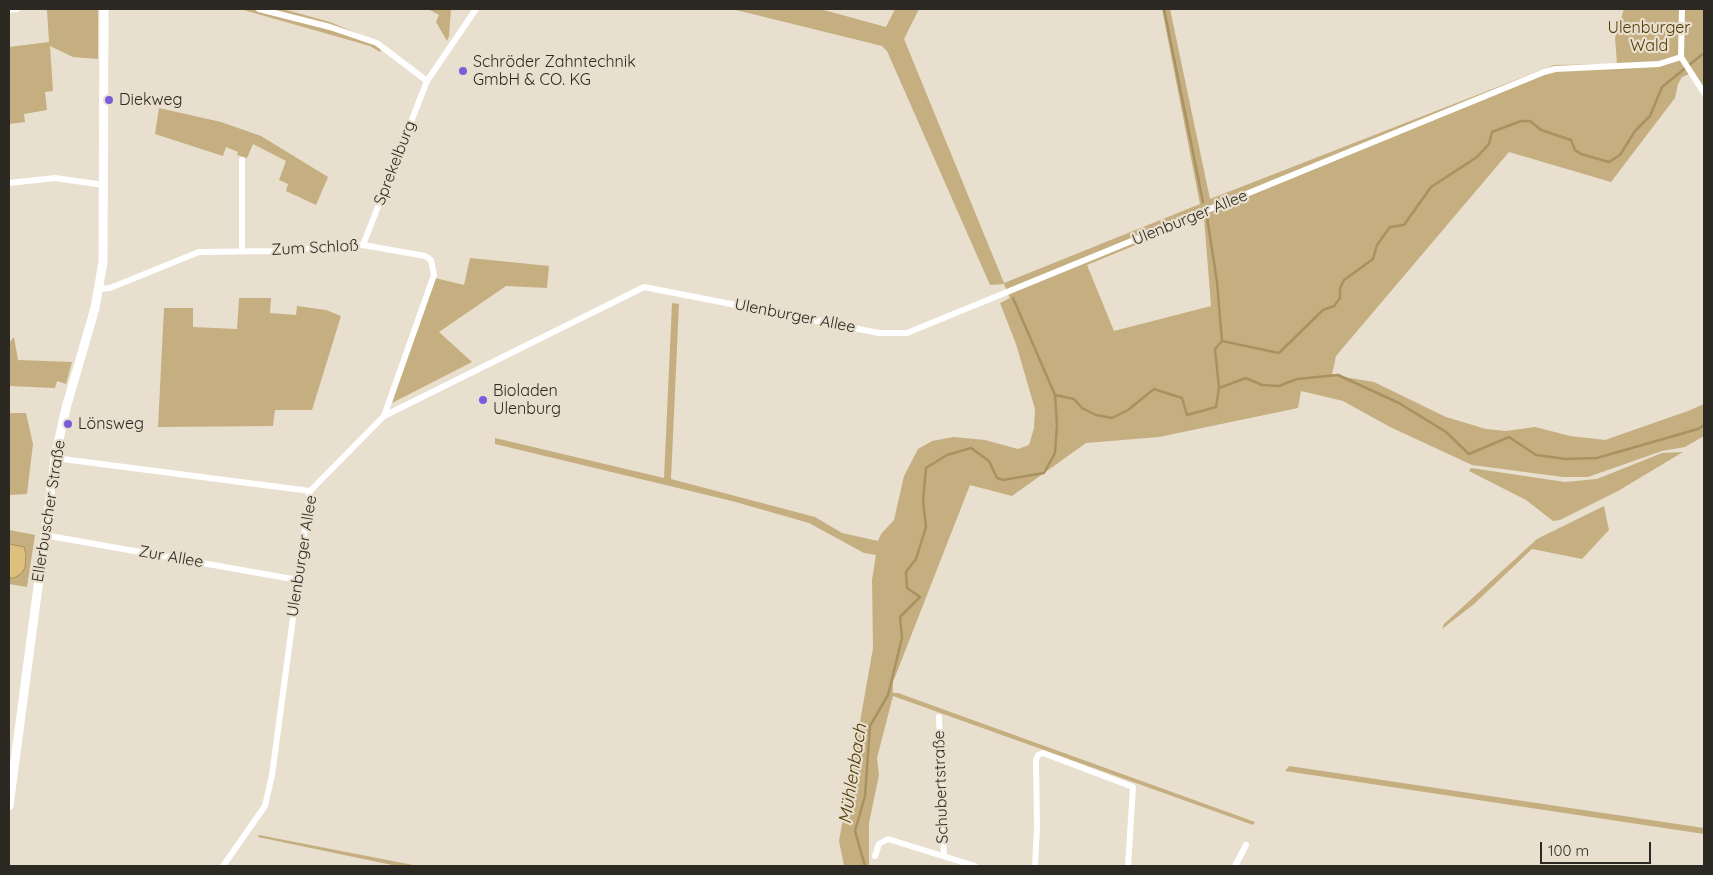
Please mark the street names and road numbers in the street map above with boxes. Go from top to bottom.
street label: Sprekelburg [370,118,420,208]
street label: Ulenburger Allee [1129,186,1251,250]
street label: Zum Schloß [271,236,359,260]
street label: Ulenburger Allee [733,295,857,337]
street label: Ellerbuscher Straße [28,439,70,583]
street label: Ulenburger Allee [283,494,321,618]
street label: Zur Allee [137,542,205,572]
street label: Schubertstraße [929,730,953,844]

